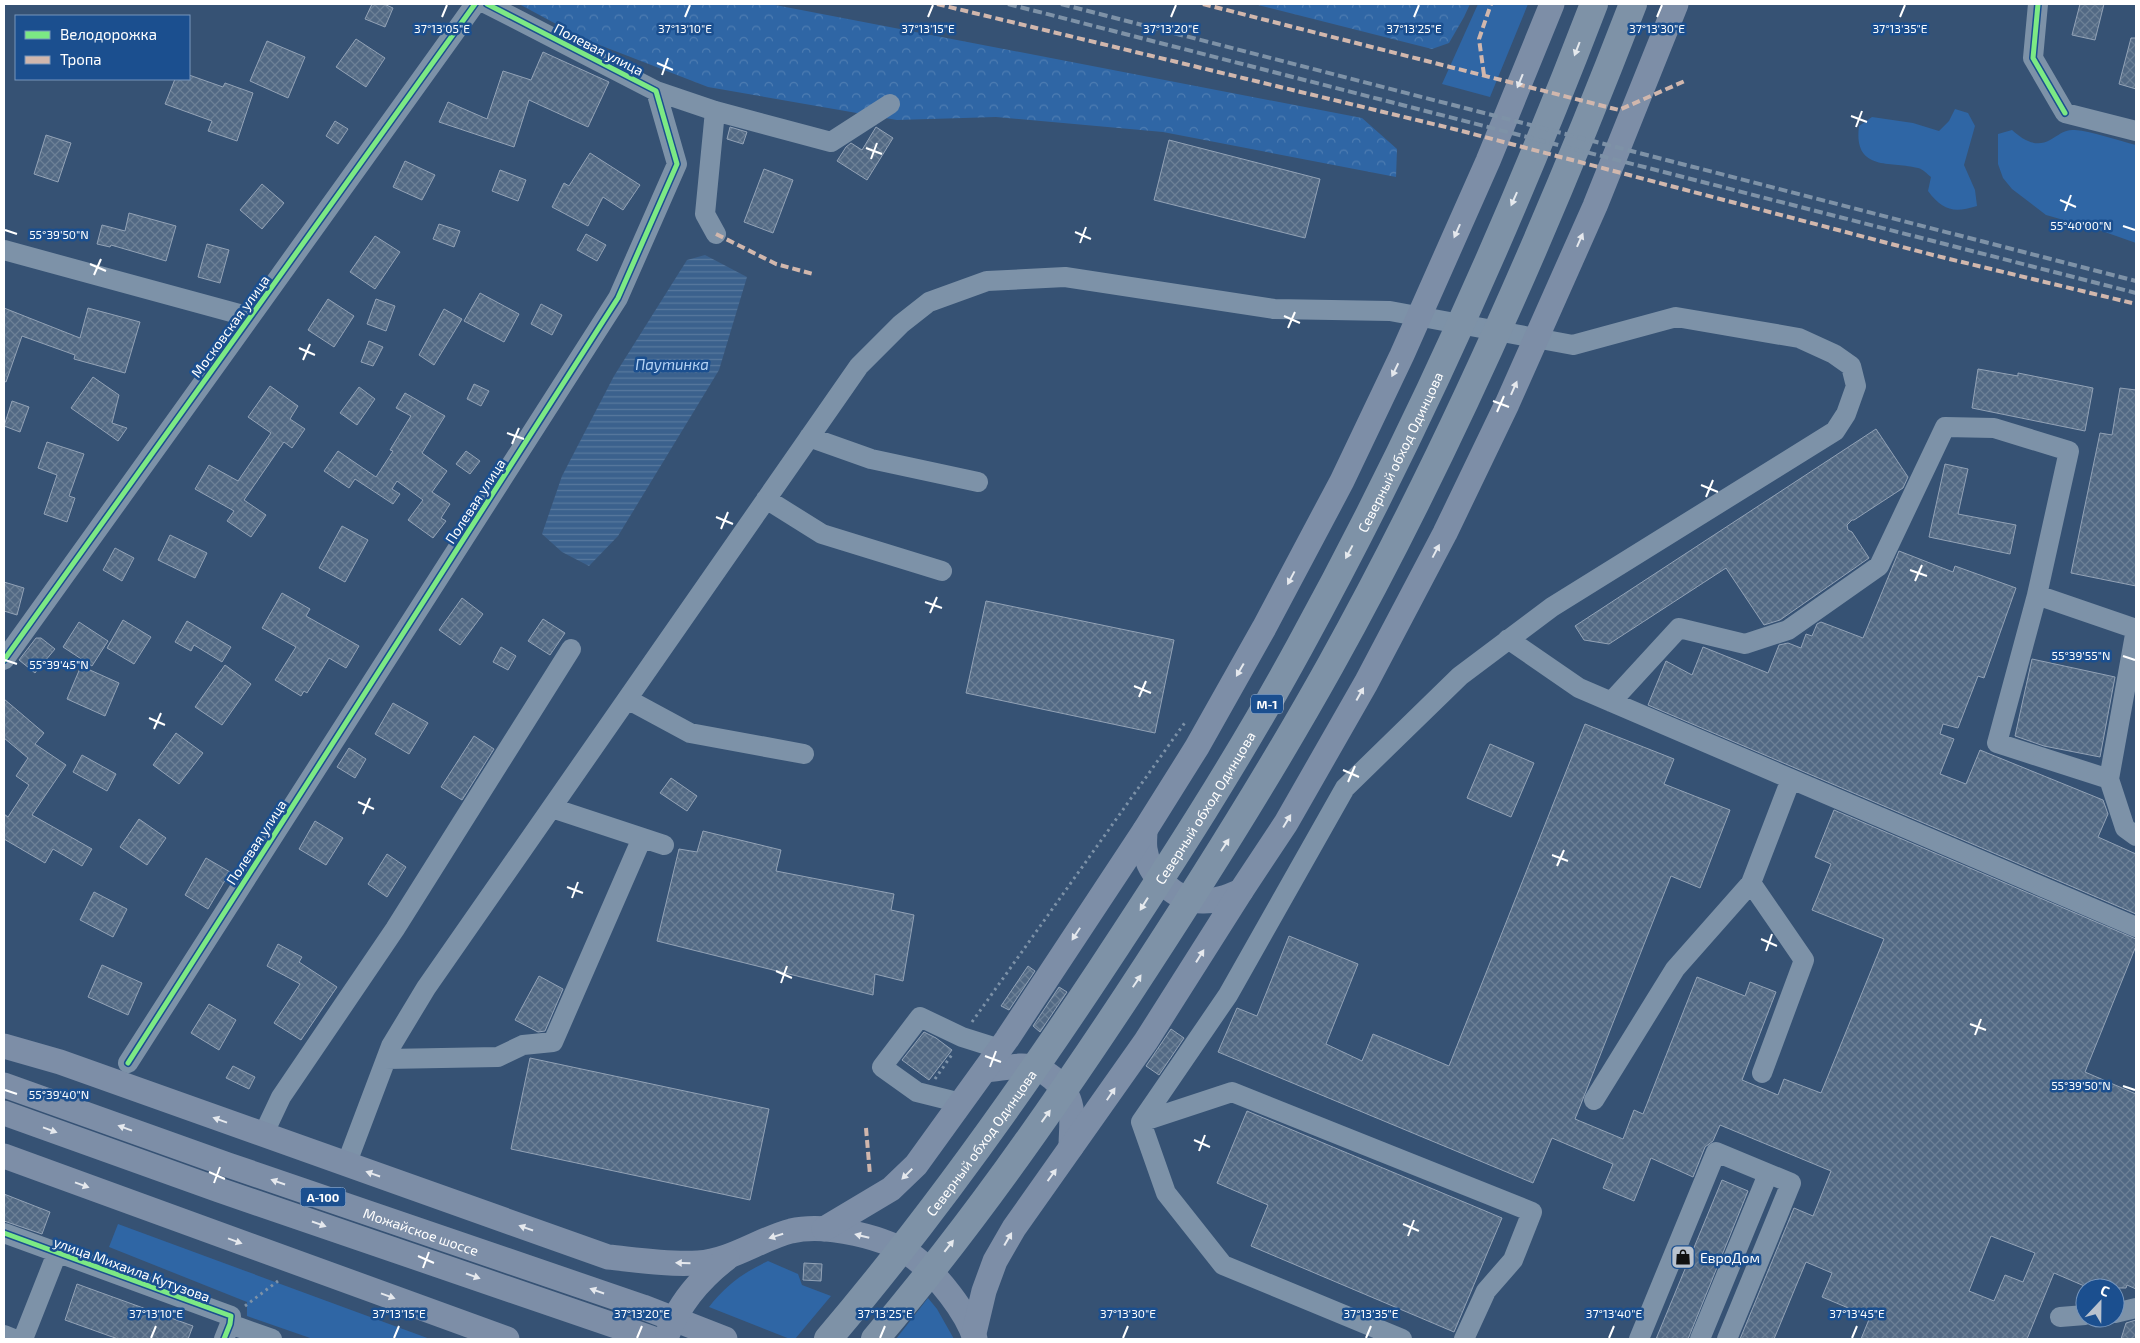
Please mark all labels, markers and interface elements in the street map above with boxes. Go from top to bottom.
legend [15,15,190,80]
street label: Полевая улица [551,19,647,79]
text: 37°13'05"E [414,21,470,35]
text: 37°13'10"E [658,21,712,35]
text: 37°13'15"E [901,21,955,35]
text: 37°13'20"E [1143,21,1199,35]
text: 37°13'25"E [1386,21,1442,35]
text: 37°13'30"E [1629,21,1685,35]
text: 37°13'35"E [1872,21,1928,35]
text: Велодорожка [60,25,157,43]
one-way arrow [1572,42,1580,56]
text: Тропа [60,50,102,68]
one-way arrow [1516,74,1524,88]
one-way arrow [1510,192,1518,206]
text: 55°40'00"N [2050,218,2112,232]
one-way arrow [1452,224,1460,238]
text: 55°39'50"N [29,227,89,241]
one-way arrow [1576,233,1584,247]
street label: Московская улица [187,272,273,380]
water label: Паутинка [635,355,709,373]
one-way arrow [1391,363,1399,377]
street label: Северный обход Одинцова [1353,369,1446,535]
one-way arrow [1511,381,1519,395]
street label: Полевая улица [441,455,509,547]
one-way arrow [1432,543,1440,558]
one-way arrow [1345,545,1353,560]
one-way arrow [1286,571,1295,584]
text: 55°39'55"N [2052,648,2110,662]
text: 55°39'45"N [29,657,89,671]
one-way arrow [1236,663,1244,677]
one-way arrow [1356,688,1365,701]
road number: М-1 [1251,694,1283,714]
street label: Северный обход Одинцова [1151,728,1258,887]
street label: Полевая улица [222,796,290,888]
one-way arrow [1283,814,1292,827]
one-way arrow [1220,838,1230,851]
one-way arrow [1139,898,1149,911]
one-way arrow [1072,928,1081,941]
one-way arrow [1195,949,1205,962]
one-way arrow [1132,974,1142,988]
street label: Северный обход Одинцова [922,1066,1039,1219]
text: 55°39'50"N [2051,1078,2111,1092]
text: 55°39'40"N [29,1087,89,1101]
one-way arrow [1106,1087,1115,1100]
one-way arrow [1040,1109,1050,1122]
one-way arrow [212,1116,227,1123]
one-way arrow [117,1124,132,1131]
one-way arrow [42,1127,57,1134]
one-way arrow [901,1168,913,1180]
one-way arrow [1047,1168,1057,1182]
one-way arrow [365,1170,380,1177]
one-way arrow [270,1178,285,1186]
one-way arrow [75,1181,90,1189]
road number: А-100 [300,1188,346,1206]
street label: Можайское шоссе [361,1204,481,1259]
one-way arrow [311,1221,326,1228]
one-way arrow [518,1224,533,1232]
one-way arrow [854,1232,870,1240]
one-way arrow [1003,1232,1012,1245]
street label: улица Михаила Кутузова [51,1233,213,1305]
one-way arrow [768,1233,783,1240]
one-way arrow [228,1237,243,1245]
one-way arrow [944,1239,954,1253]
shop icon: ЕвроДом [1670,1244,1696,1270]
place label: ЕвроДом [1700,1249,1760,1266]
one-way arrow [675,1258,691,1266]
one-way arrow [465,1273,480,1280]
north arrow [2075,1278,2125,1328]
text: С [2098,1281,2112,1300]
one-way arrow [590,1287,605,1294]
one-way arrow [380,1293,395,1300]
text: 37°13'10"E [129,1306,183,1320]
text: 37°13'15"E [372,1306,426,1320]
text: 37°13'20"E [614,1306,670,1320]
text: 37°13'25"E [857,1306,913,1320]
text: 37°13'30"E [1100,1306,1156,1320]
text: 37°13'35"E [1343,1306,1399,1320]
text: 37°13'40"E [1586,1306,1643,1320]
text: 37°13'45"E [1829,1306,1885,1320]

